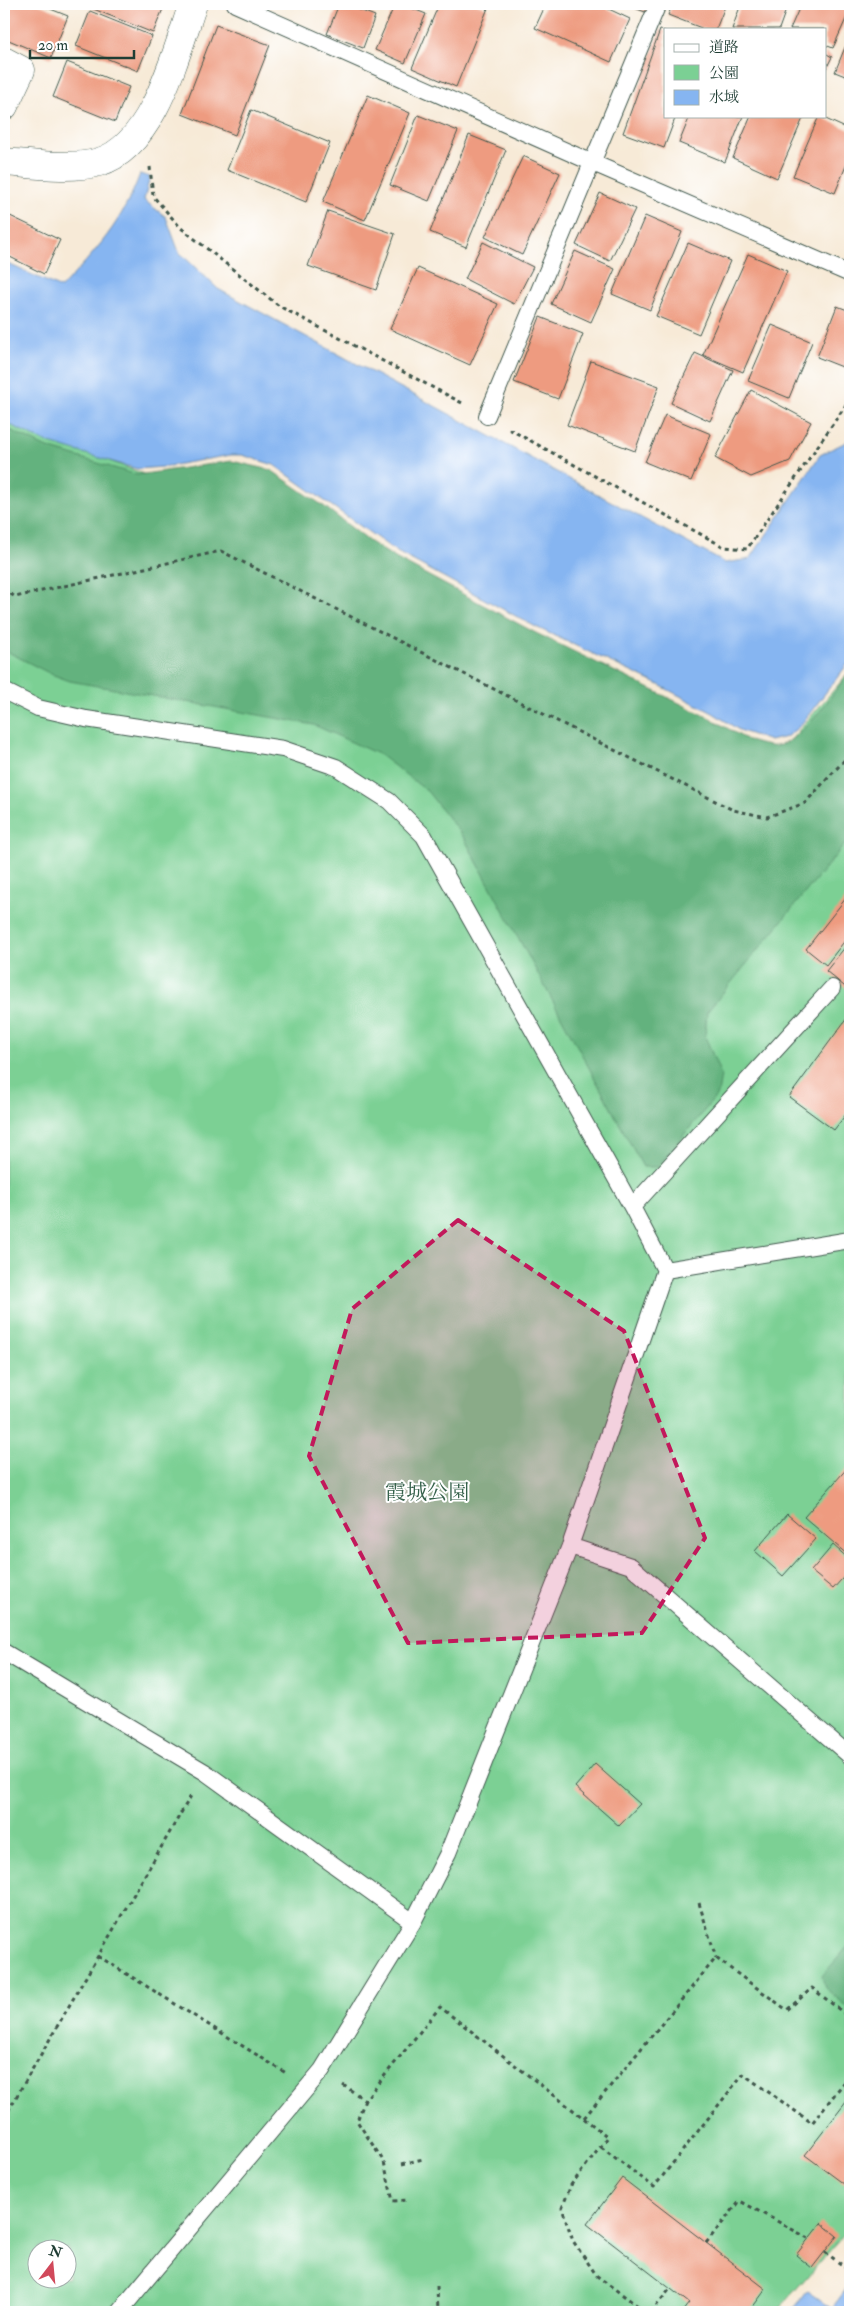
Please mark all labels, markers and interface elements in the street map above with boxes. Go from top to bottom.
scale bar [30,28,134,60]
legend [664,28,826,118]
text: 20 m [38,36,68,55]
text: 道路 [709,38,739,57]
text: 公園 [709,64,739,83]
text: 水域 [709,88,739,107]
park label: 霞城公園 [385,1479,469,1506]
north arrow [28,2238,78,2288]
text: N [46,2242,64,2262]

